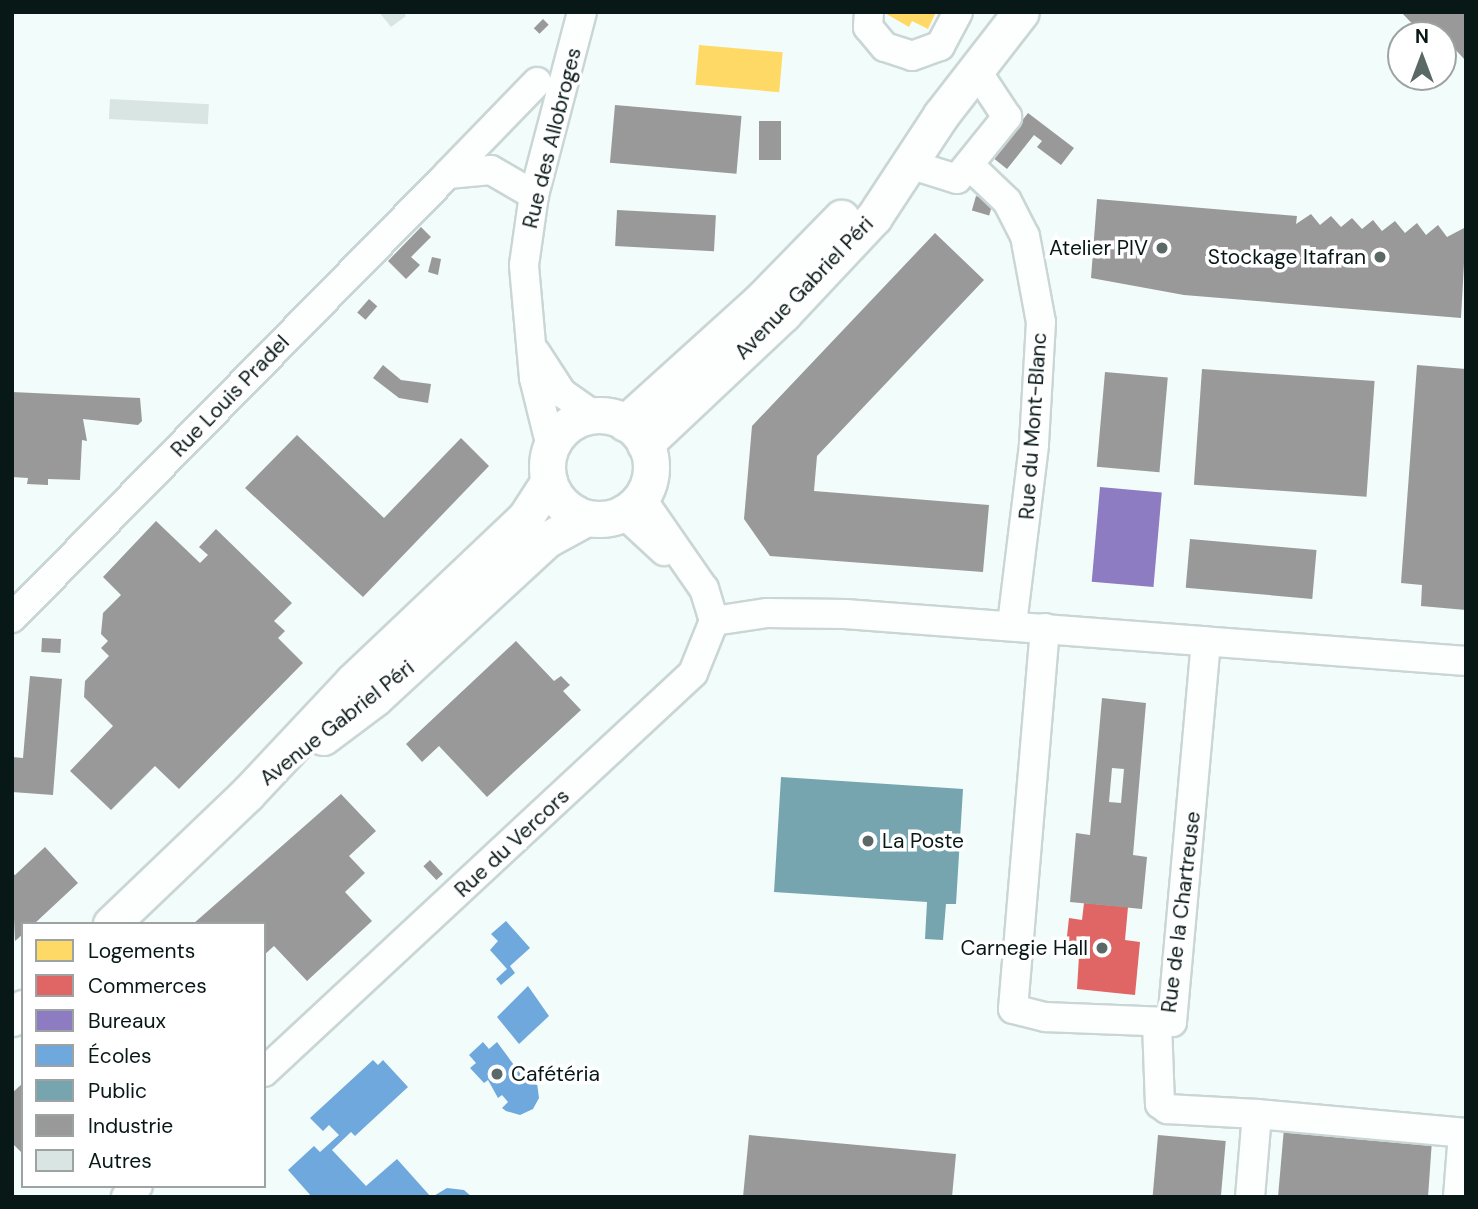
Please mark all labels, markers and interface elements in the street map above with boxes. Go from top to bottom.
north arrow [1387,21,1457,91]
text: N [1415,24,1429,49]
street label: Rue des Allobroges [517,45,587,231]
street label: Avenue Gabriel Péri [729,211,879,365]
place label: Atelier PIV [1049,235,1148,261]
marker: Atelier PIV [1154,240,1170,256]
place label: Stockage Itafran [1208,244,1366,270]
marker: Stockage Itafran [1372,249,1388,265]
street label: Rue Louis Pradel [166,330,294,462]
street label: Rue du Mont-Blanc [1014,332,1052,520]
street label: Avenue Gabriel Péri [255,655,419,791]
street label: Rue du Vercors [449,783,575,903]
street label: Rue de la Chartreuse [1156,810,1206,1014]
place label: La Poste [882,828,964,854]
marker: La Poste [860,833,876,849]
legend [21,922,266,1188]
place label: Carnegie Hall [960,935,1088,961]
text: Logements [88,937,195,965]
marker: Carnegie Hall [1094,940,1110,956]
text: Commerces [88,972,207,1000]
text: Bureaux [88,1007,166,1035]
text: Écoles [88,1042,151,1070]
place label: Cafétéria [511,1061,600,1087]
marker: Cafétéria [489,1066,505,1082]
text: Public [88,1077,147,1105]
text: Industrie [88,1112,173,1140]
text: Autres [88,1147,152,1175]

